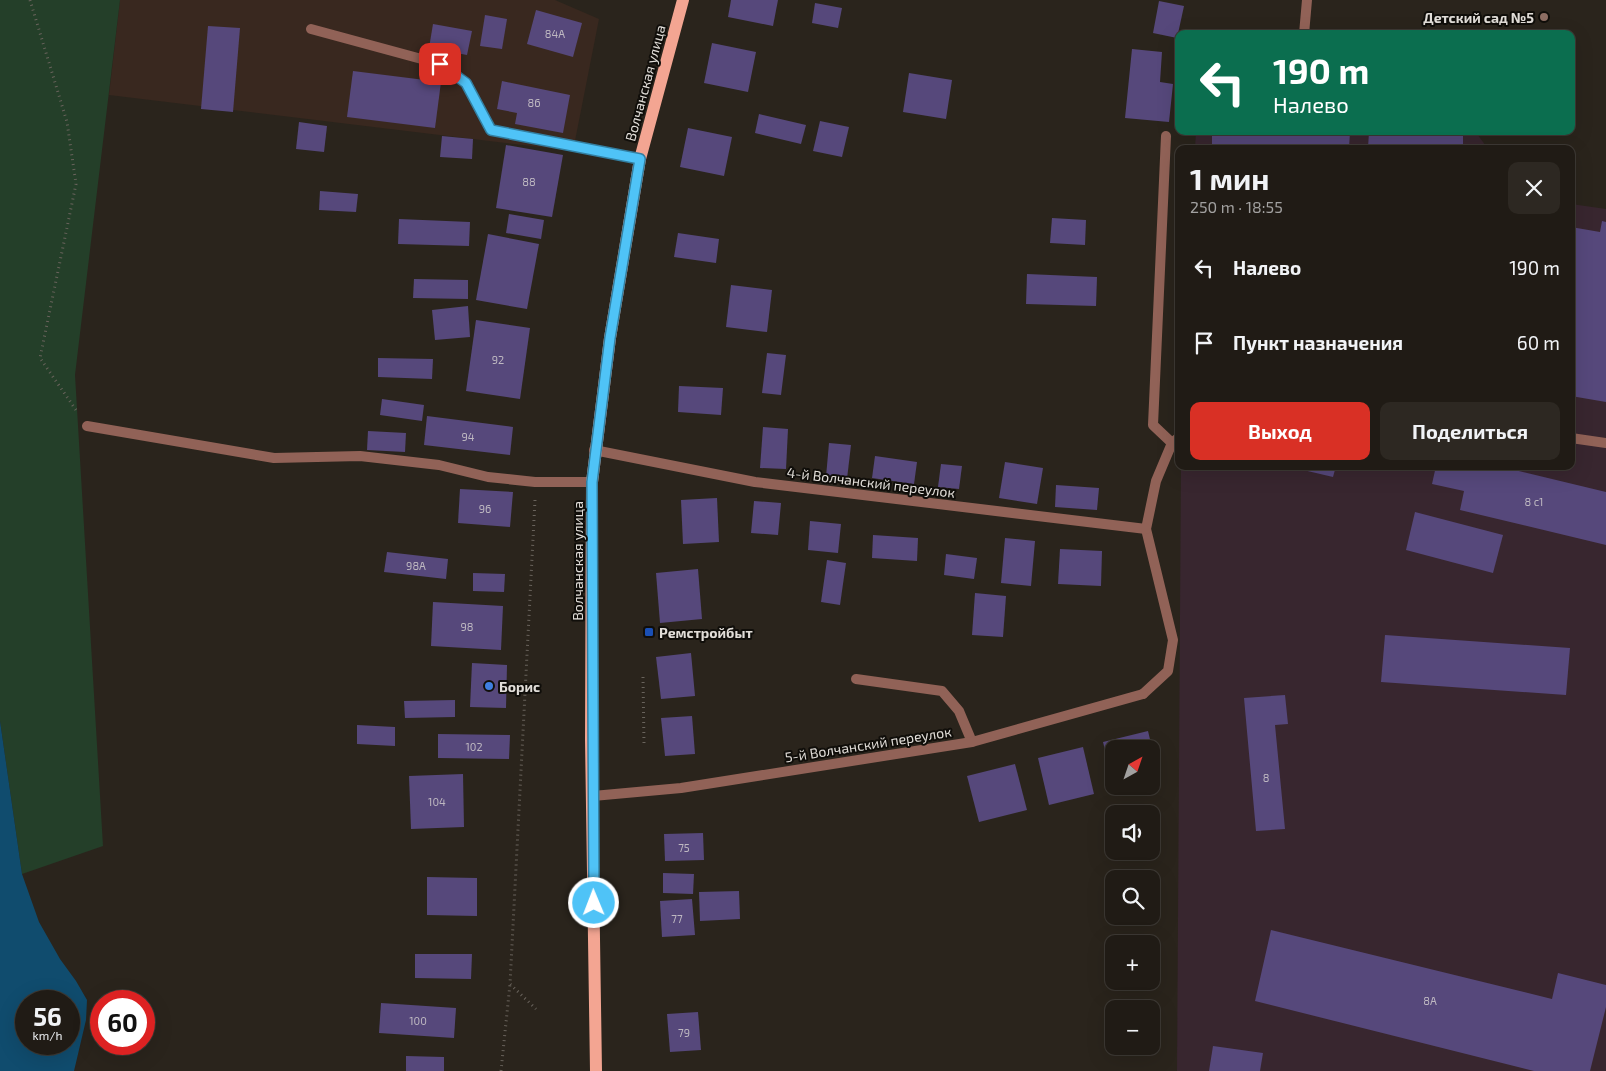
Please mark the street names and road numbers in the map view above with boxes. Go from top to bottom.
street label: Волчанская улица [621,23,669,143]
street label: 4-й Волчанский переулок [786,463,957,501]
street label: Волчанская улица [569,501,586,621]
street label: 5-й Волчанский переулок [783,722,953,766]

